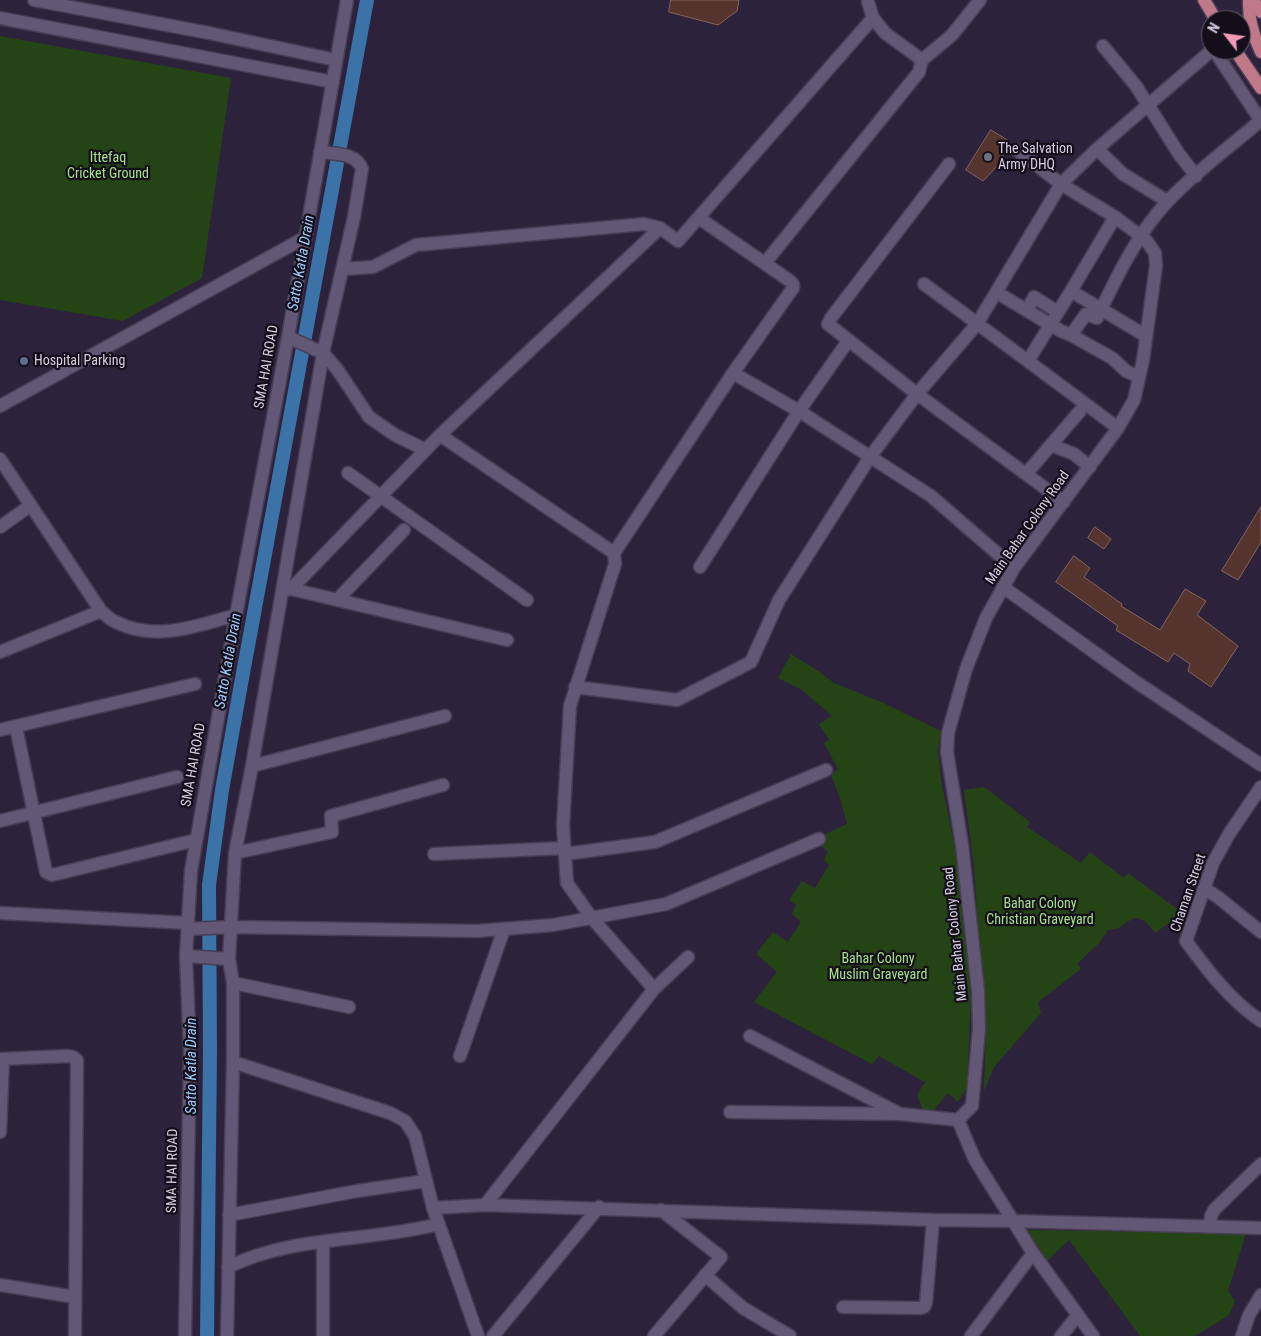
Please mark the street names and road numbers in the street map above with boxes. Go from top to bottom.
street label: SMA HAI ROAD [251,324,283,410]
street label: Main Bahar Colony Road [982,468,1074,588]
street label: SMA HAI ROAD [178,722,210,808]
street label: Chaman Street [1168,852,1210,934]
street label: Main Bahar Colony Road [941,866,971,1002]
street label: SMA HAI ROAD [164,1129,182,1213]

